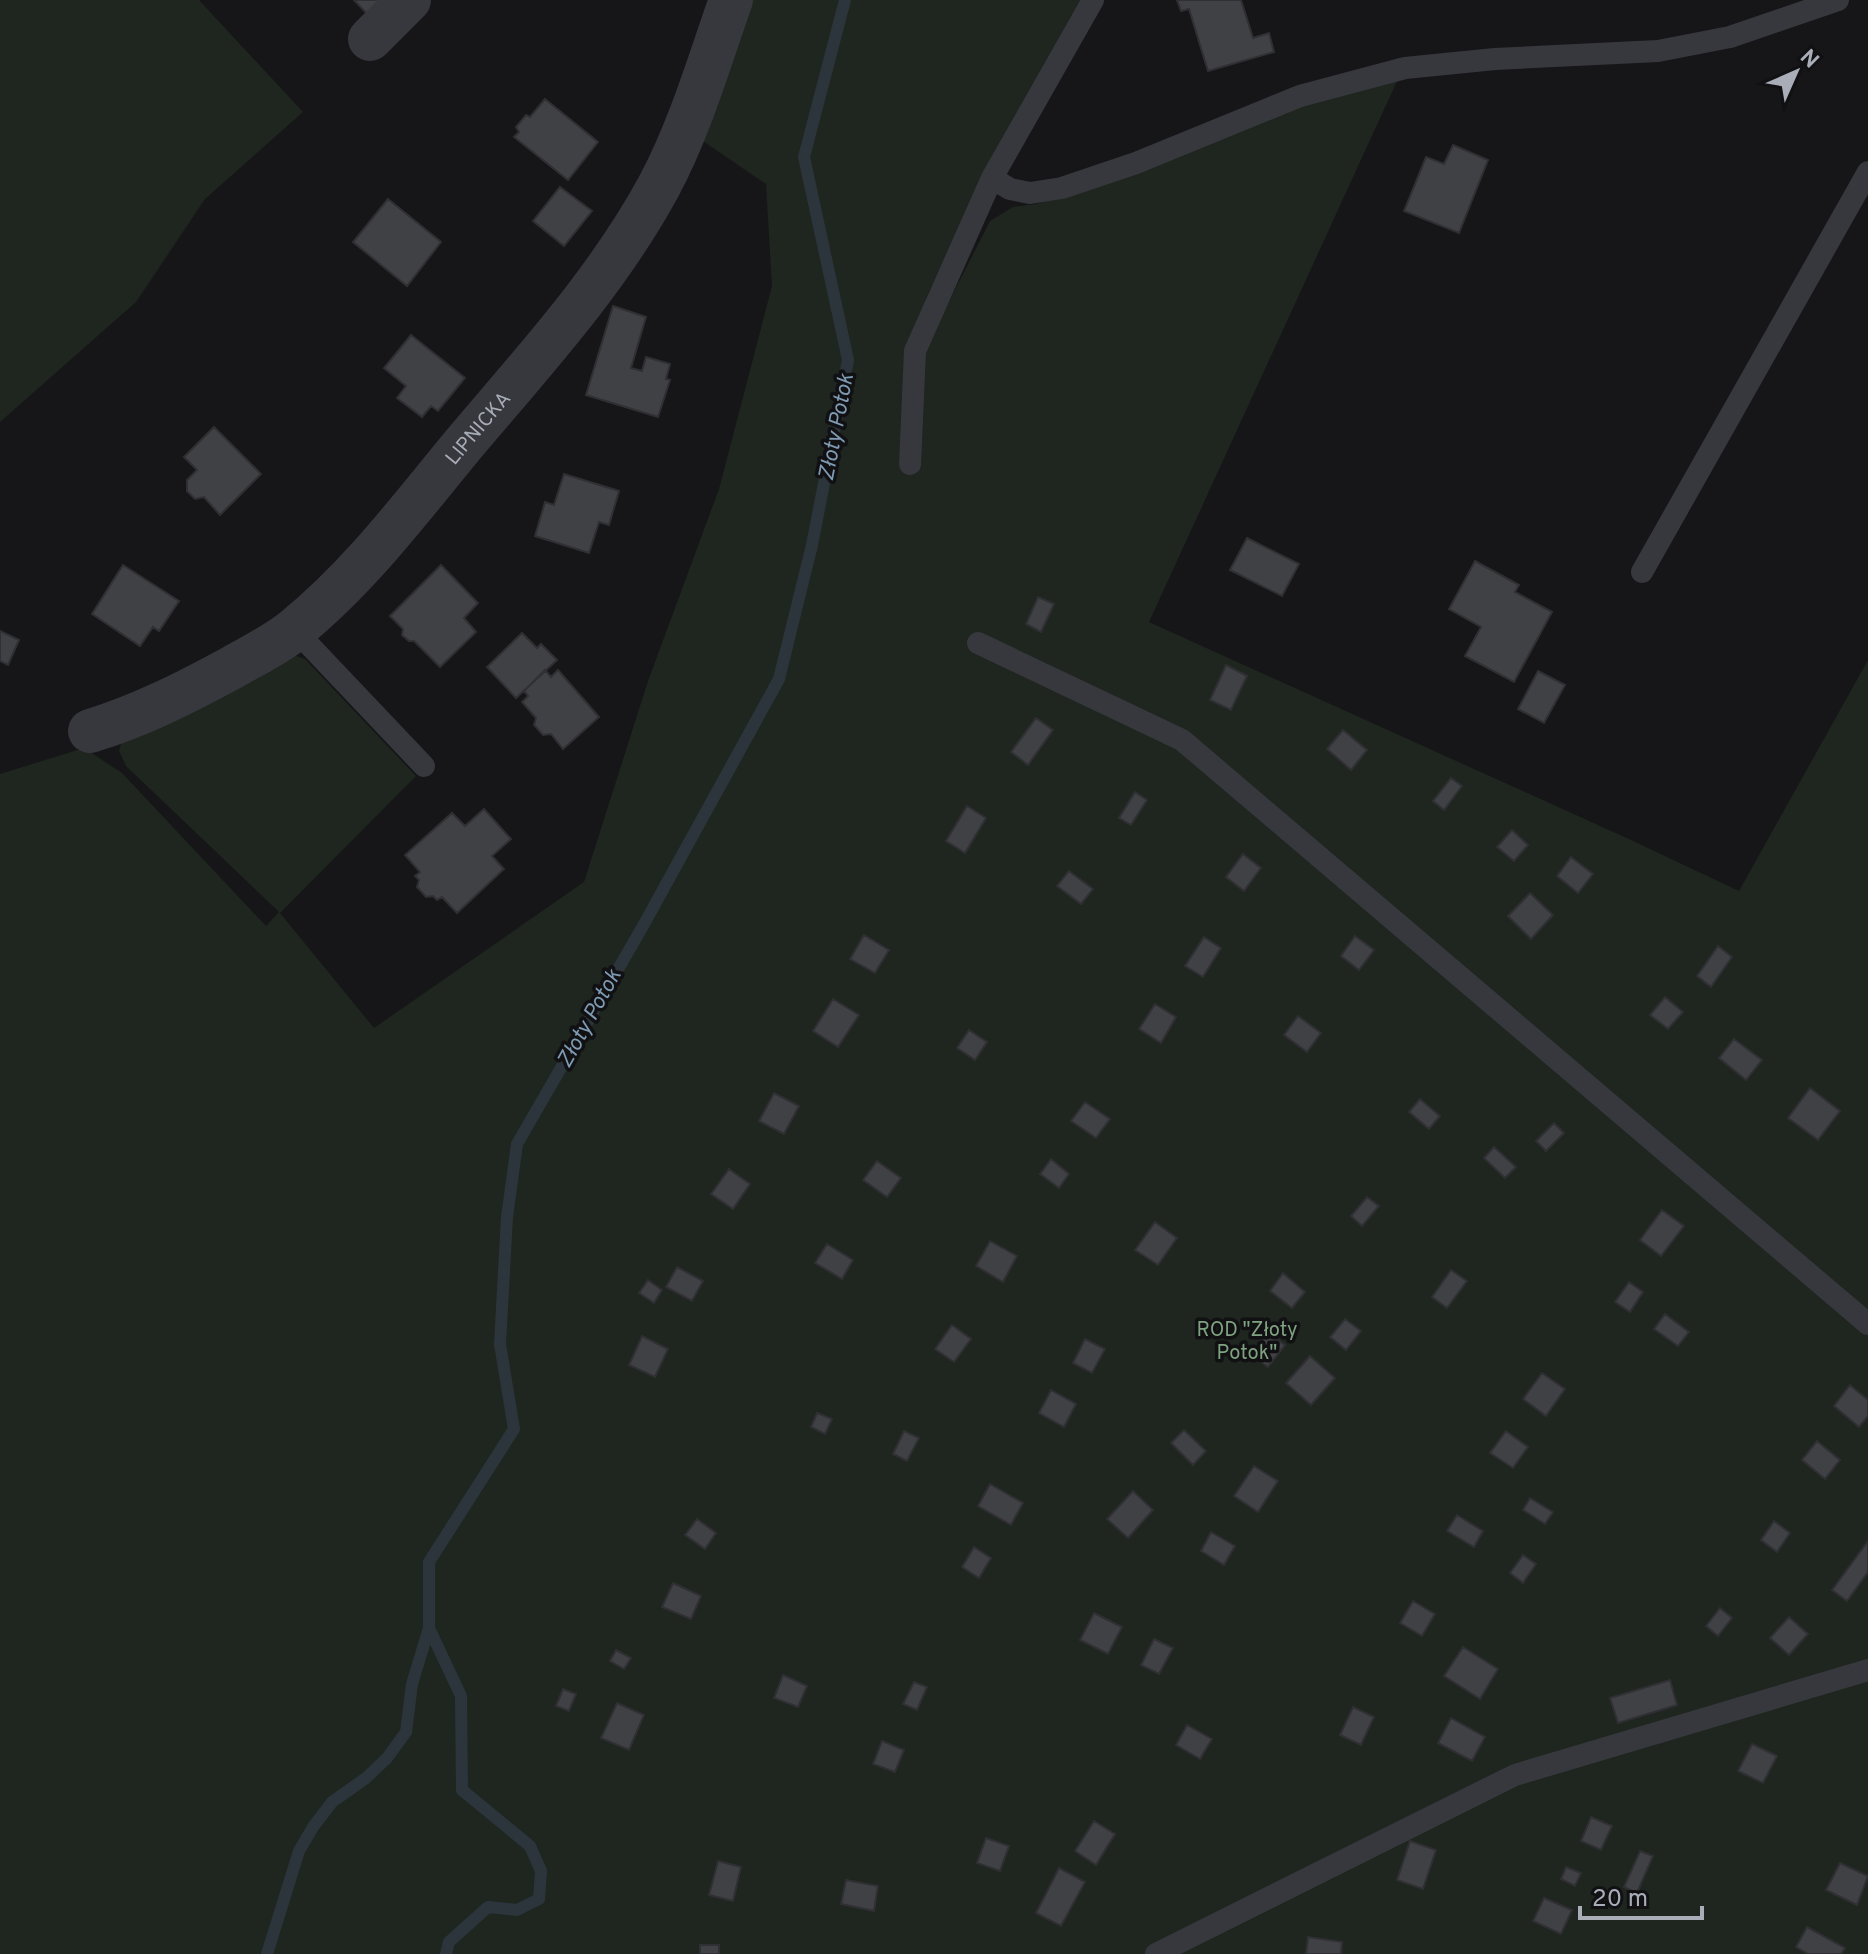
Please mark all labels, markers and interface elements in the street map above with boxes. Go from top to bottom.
north arrow [1756,32,1836,112]
text: N [1793,44,1824,75]
water label: Złoty Potok [814,371,861,483]
street label: LIPNICKA [441,387,518,471]
water label: Złoty Potok [552,964,629,1073]
park label: ROD "Złoty Potok" [1196,1318,1298,1367]
scale bar [1580,1870,1702,1920]
text: 20 m [1592,1885,1648,1915]

